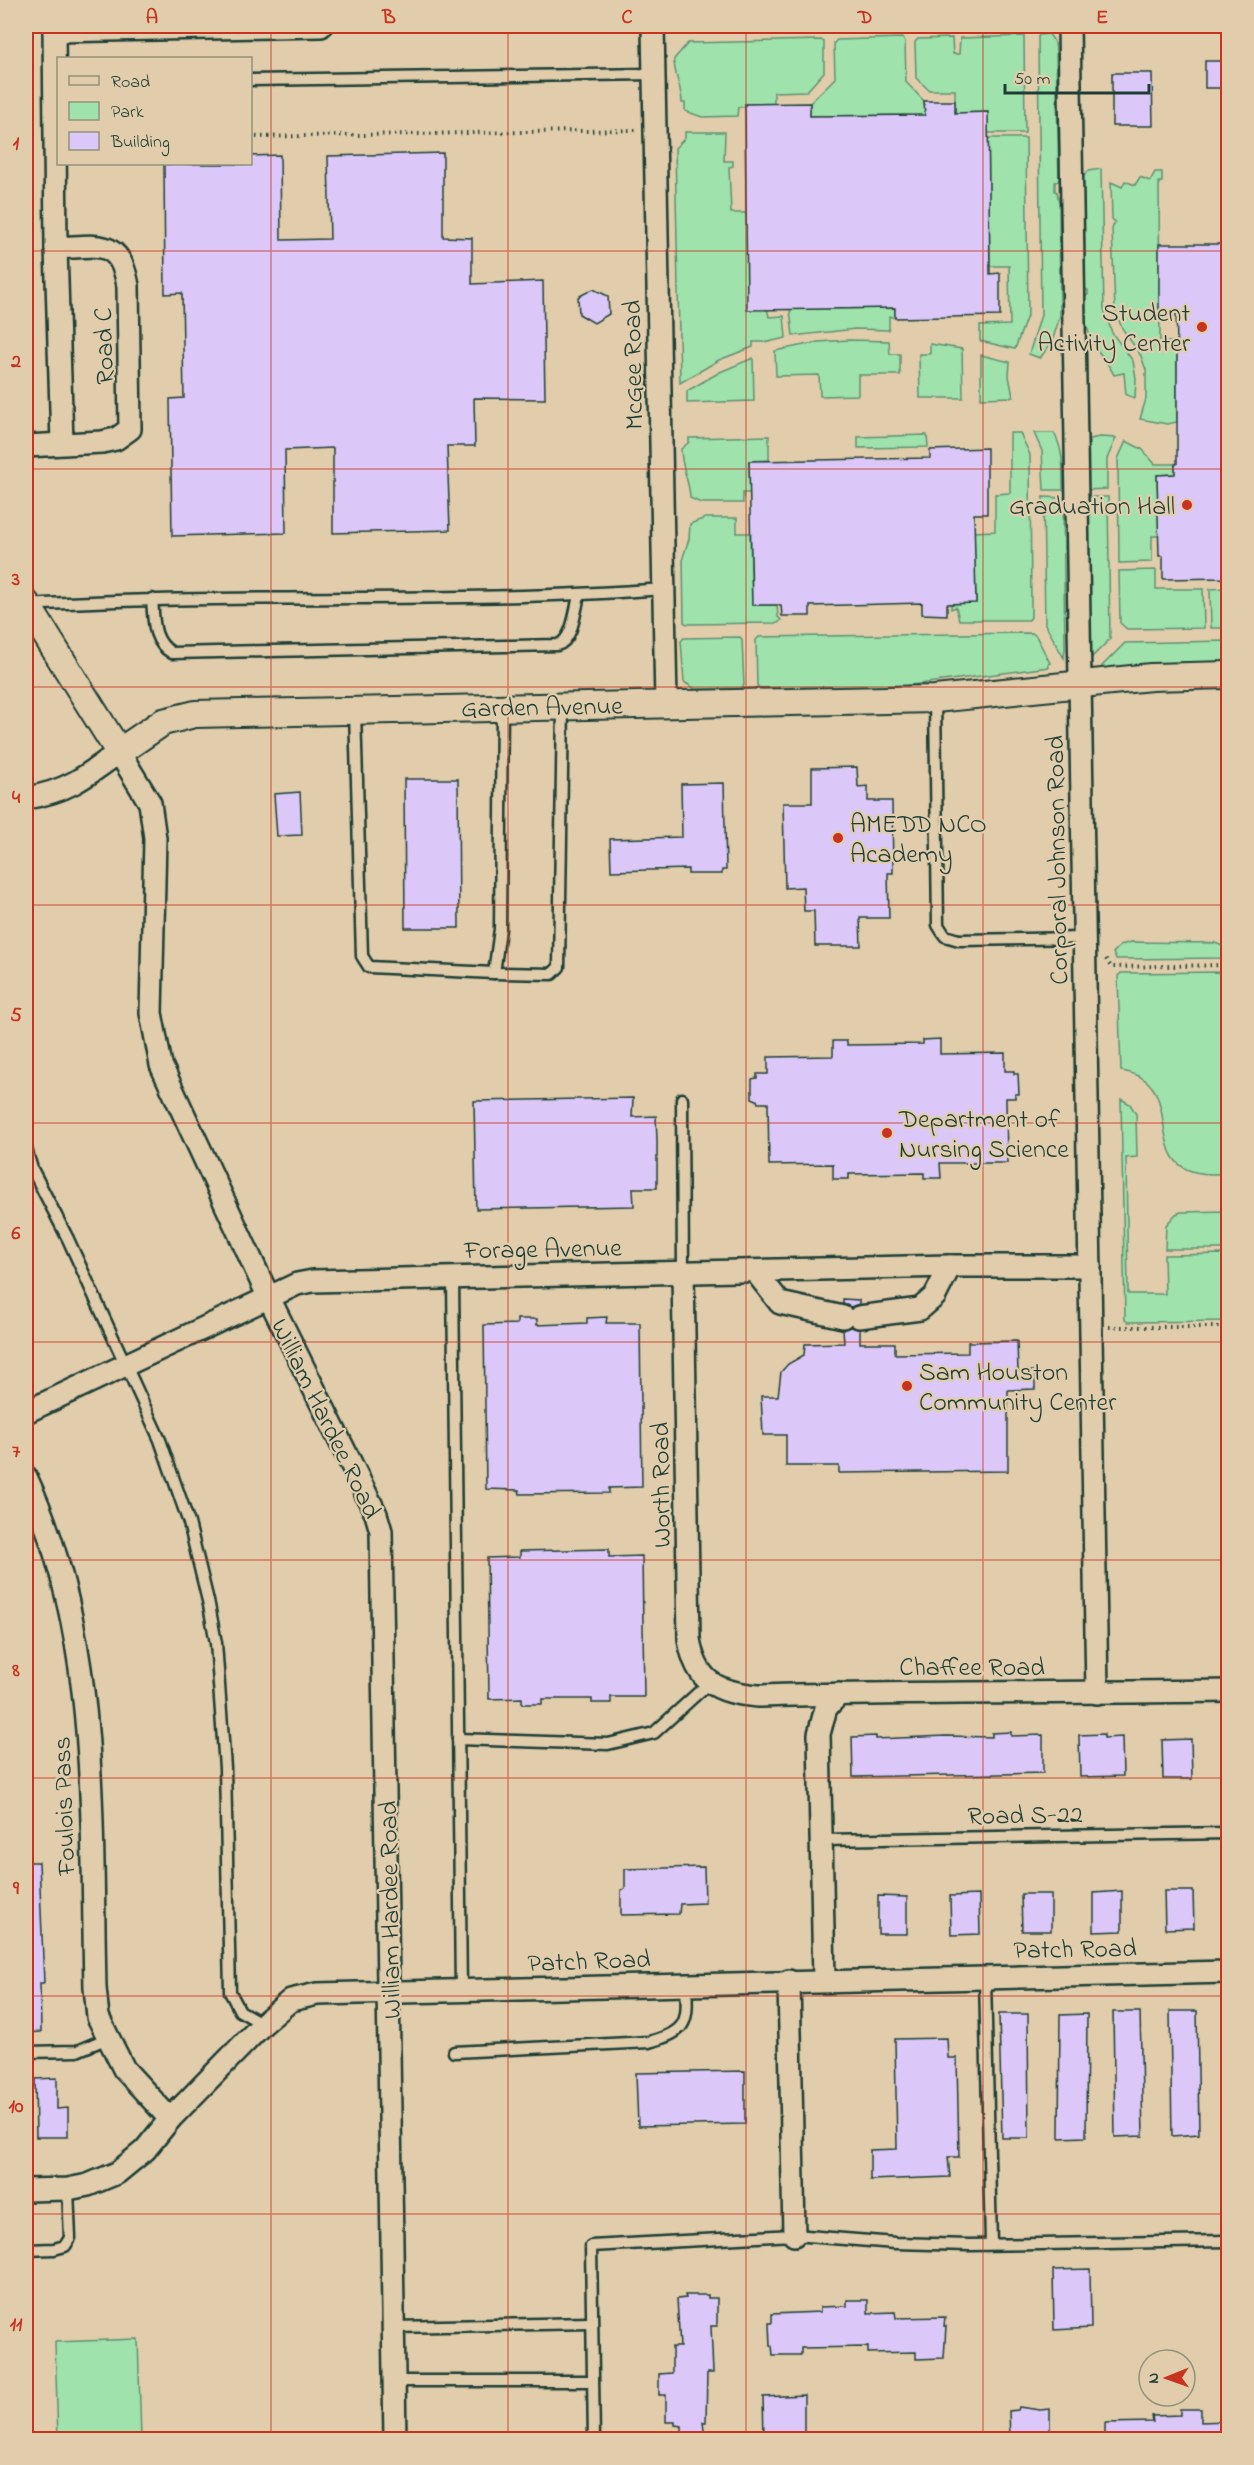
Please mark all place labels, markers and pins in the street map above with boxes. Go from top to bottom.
place label: Student Activity Center [1037,296,1191,364]
marker: Student Activity Center [1195,320,1209,334]
place label: Graduation Hall [1009,489,1175,527]
marker: Graduation Hall [1180,498,1194,512]
place label: AMEDD NCO Academy [850,807,987,875]
marker: AMEDD NCO Academy [831,831,845,845]
place label: Department of Nursing Science [898,1102,1069,1170]
marker: Department of Nursing Science [880,1126,894,1140]
place label: Sam Houston Community Center [919,1355,1117,1423]
marker: Sam Houston Community Center [900,1379,914,1393]

